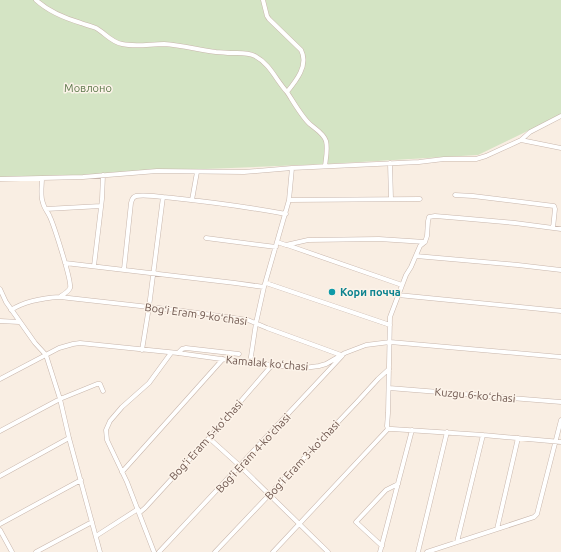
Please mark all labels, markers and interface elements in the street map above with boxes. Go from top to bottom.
park label: Мовлоно [64,82,112,94]
place label: Кори почча [340,286,401,298]
marker: Кори почча [327,287,337,297]
street label: Bogʻi Eram 9-koʻchasi [144,301,248,327]
street label: Kamalak koʻchasi [225,353,309,373]
street label: Kuzgu 6-koʻchasi [434,385,516,405]
street label: Bogʻi Eram 5-koʻchasi [167,398,245,482]
street label: Bogʻi Eram 4-koʻchasi [213,411,293,495]
street label: Bogʻi Eram 3-koʻchasi [262,418,342,502]

